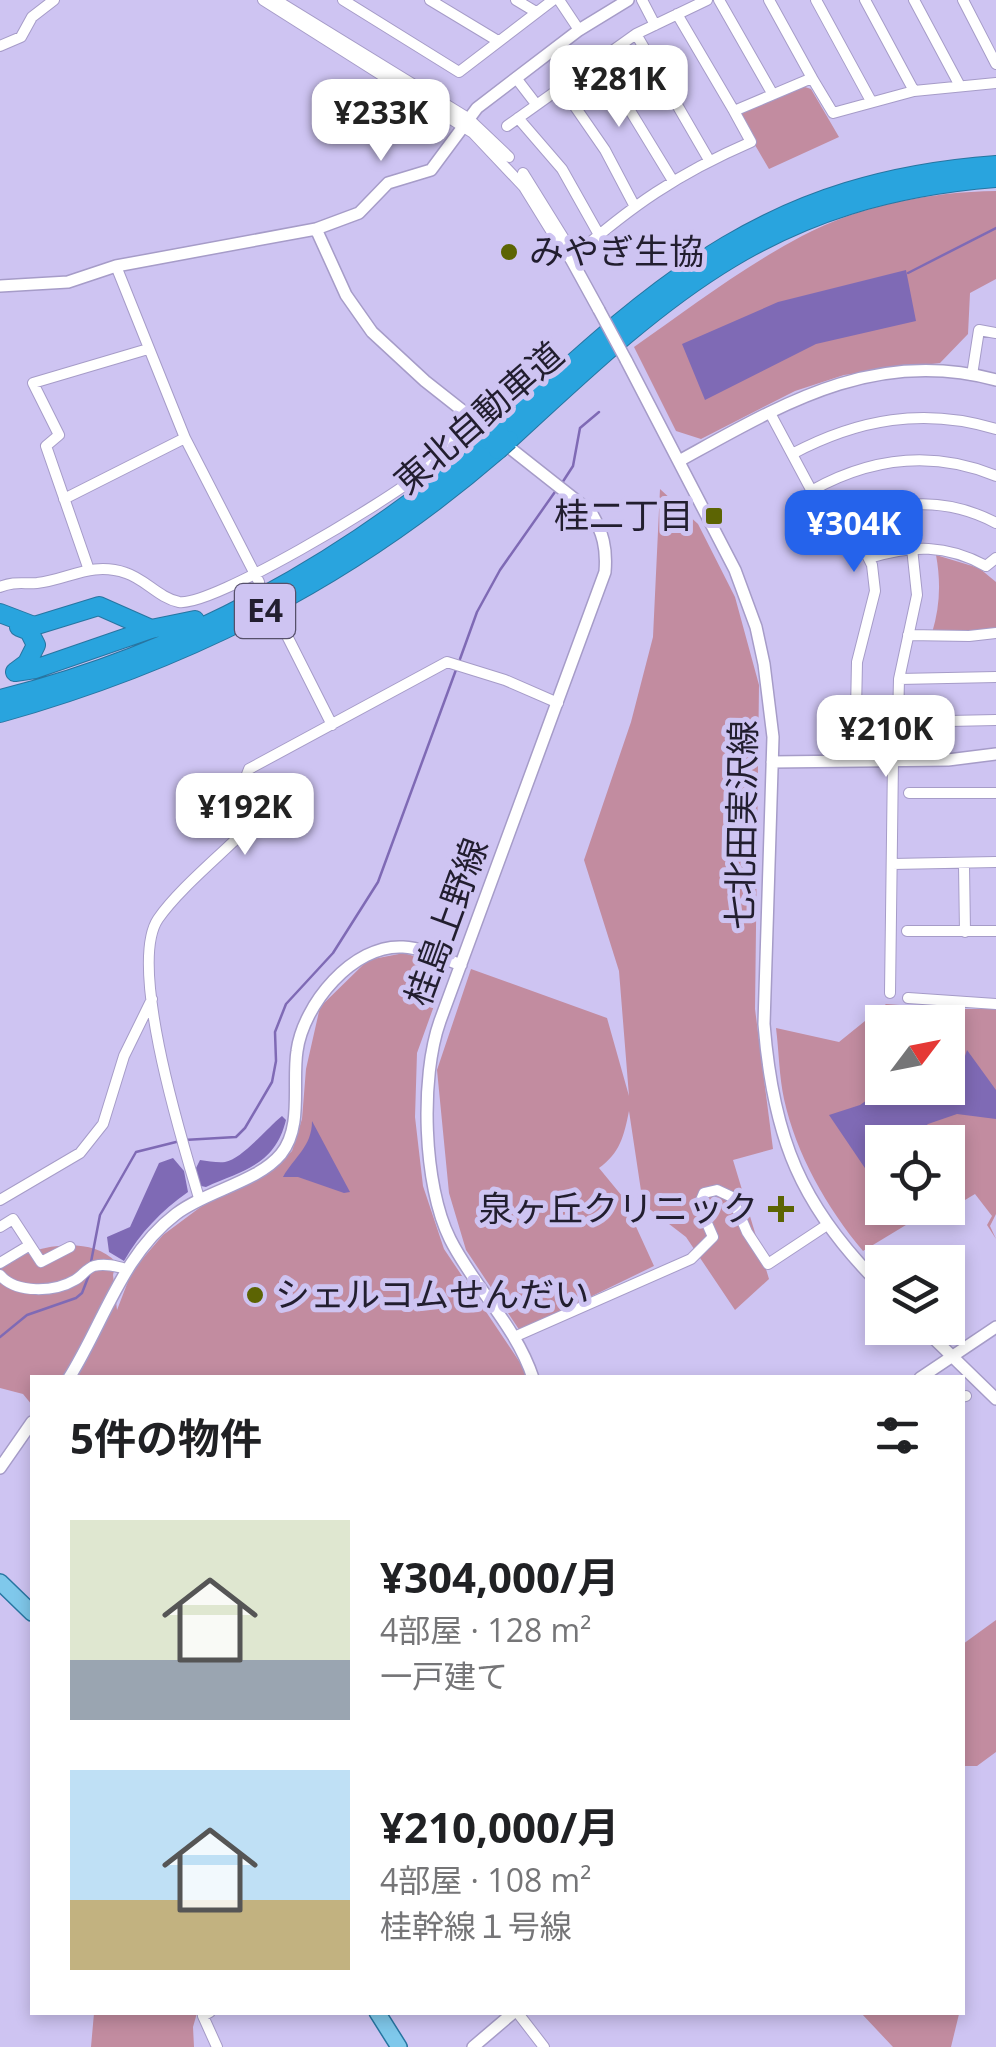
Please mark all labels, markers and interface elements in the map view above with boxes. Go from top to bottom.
pin: ¥281K [549,45,689,130]
text: ¥281K [572,56,666,99]
pin: ¥233K [311,79,451,164]
text: ¥233K [334,90,428,133]
place label: みやぎ生協 [529,227,704,274]
marker: みやぎ生協 [498,241,520,263]
street label: 東北自動車道 [383,330,573,503]
pin: ¥304K [784,490,924,575]
place label: 桂二丁目 [554,491,694,538]
text: ¥304K [807,501,901,544]
marker: 桂二丁目 [703,505,725,527]
road number: E4 [235,584,295,638]
pin: ¥210K [816,695,956,780]
text: ¥210K [839,706,933,749]
street label: 七北田実沢線 [715,720,766,930]
pin: ¥192K [175,773,315,858]
text: ¥192K [198,784,292,827]
street label: 桂島上野線 [394,831,498,1012]
north arrow [865,1005,965,1105]
map controls [865,1005,965,1345]
button: locate [865,1125,965,1225]
place label: 泉ヶ丘クリニック [478,1184,758,1231]
marker: 泉ヶ丘クリニック [768,1196,794,1222]
button: layers [865,1245,965,1345]
place label: シェルコムせんだい [275,1270,589,1317]
marker: シェルコムせんだい [244,1284,266,1306]
icon: filters [870,1408,925,1463]
text: 5件の物件 [70,1409,262,1466]
text: ¥304,000/月 [380,1548,619,1605]
icon: home [150,1560,270,1680]
text: 4部屋 · 128 m² [380,1608,591,1651]
text: 一戸建て [380,1654,508,1697]
text: ¥210,000/月 [380,1798,619,1855]
icon: home [150,1810,270,1930]
text: 4部屋 · 108 m² [380,1858,591,1901]
text: 桂幹線１号線 [380,1904,572,1947]

